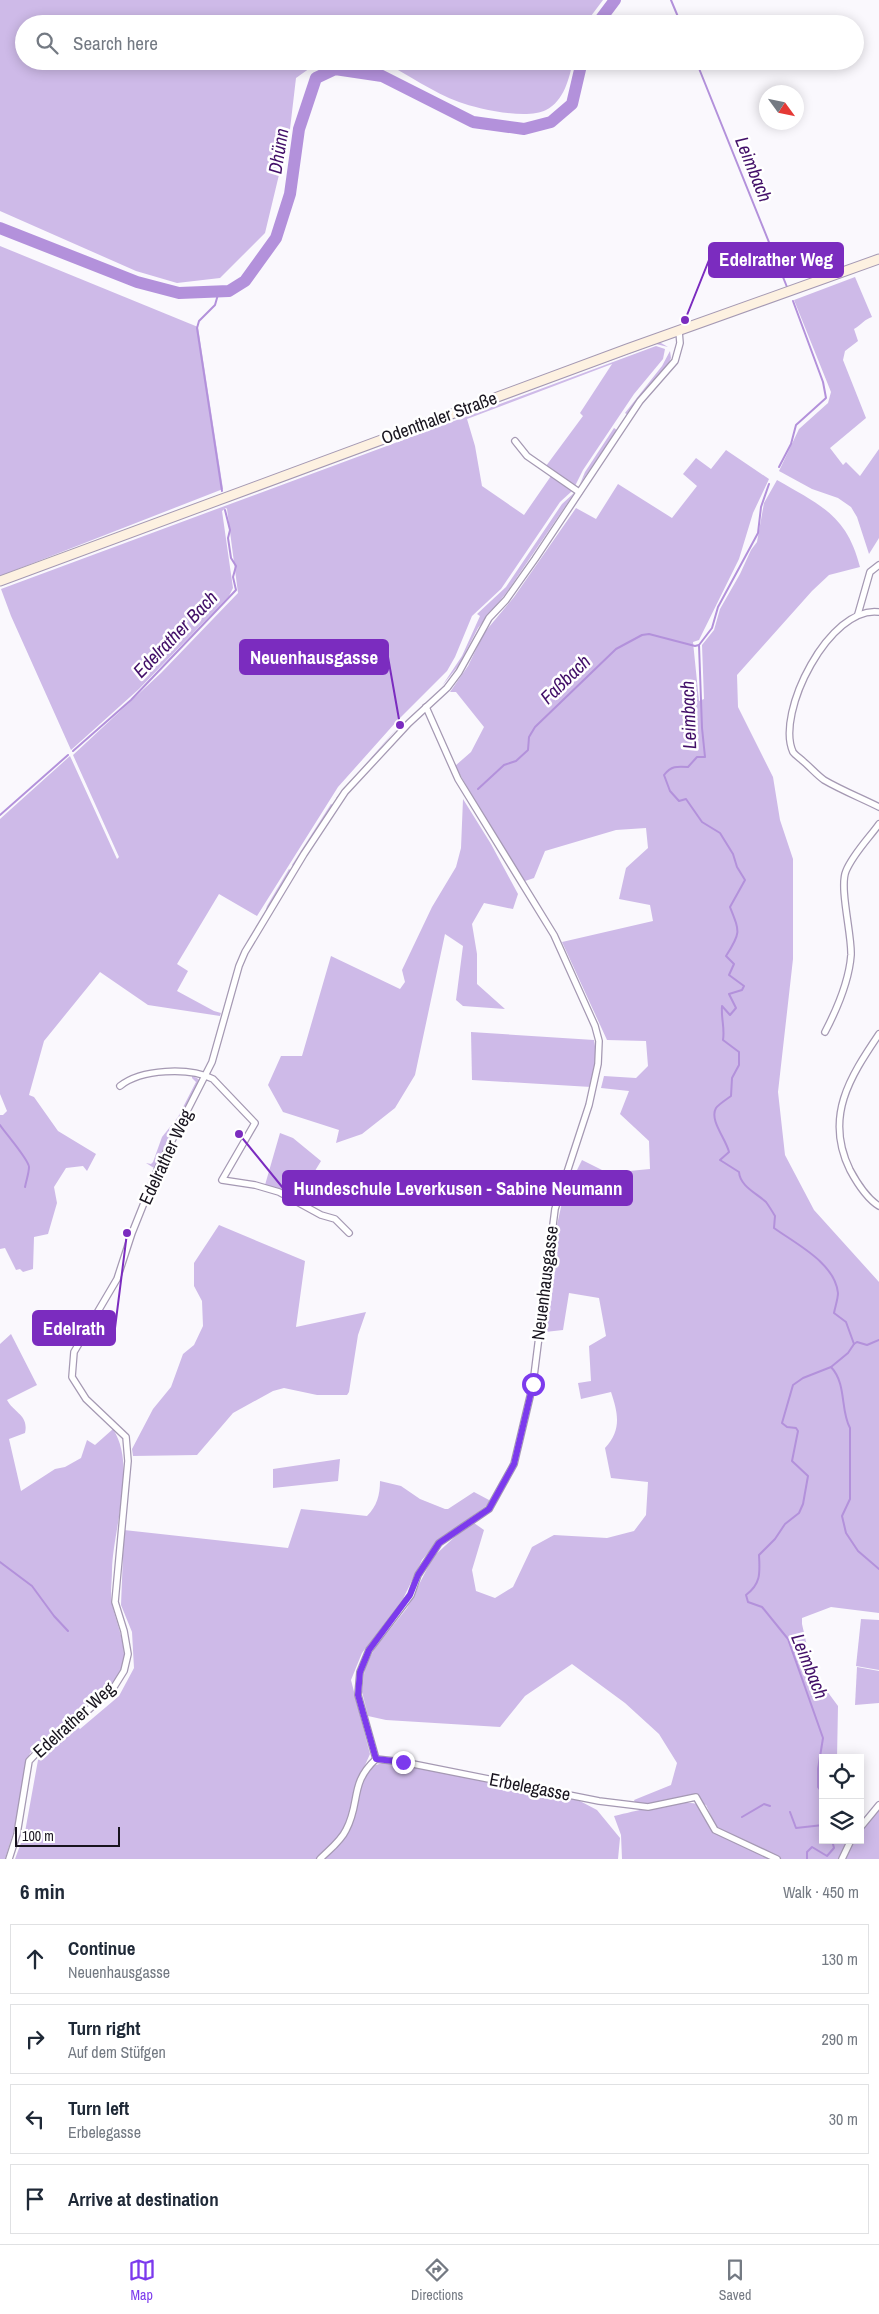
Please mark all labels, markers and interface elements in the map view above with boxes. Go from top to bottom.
search box [15,15,864,70]
icon: search [33,29,61,57]
text: Search here [73,30,158,56]
north arrow [759,85,804,130]
water label: Dhünn [262,126,294,176]
water label: Leimbach [729,132,779,206]
callout: Edelrather Weg [709,243,843,277]
text: Edelrather Weg [719,246,833,272]
street label: Odenthaler Straße [377,385,500,450]
water label: Edelrather Bach [127,585,223,683]
callout: Neuenhausgasse [240,640,388,674]
text: Neuenhausgasse [250,644,378,670]
water label: Faßbach [534,648,596,710]
water label: Leimbach [674,680,702,750]
street label: Edelrather Weg [133,1104,199,1208]
callout: Hundeschule Leverkusen - Sabine Neumann [283,1171,632,1205]
text: Hundeschule Leverkusen - Sabine Neumann [293,1175,623,1201]
street label: Neuenhausgasse [525,1224,564,1341]
callout: Edelrath [33,1311,115,1345]
text: Edelrath [43,1315,105,1341]
route start [522,1373,545,1396]
water label: Leimbach [785,1629,835,1703]
street label: Edelrather Weg [27,1676,121,1763]
route end [392,1751,415,1774]
map controls [819,1754,864,1844]
button: locate [819,1754,864,1799]
street label: Erbelegasse [487,1766,573,1807]
button: layers [819,1799,864,1844]
scale bar [15,1824,120,1847]
text: 100 m [22,1827,54,1845]
text: 6 min [20,1877,65,1906]
text: Walk · 450 m [783,1881,859,1903]
text: Continue [68,1935,136,1961]
icon: ahead [21,1945,49,1973]
text: 130 m [822,1948,858,1970]
text: Neuenhausgasse [68,1961,170,1983]
text: Turn right [68,2015,140,2041]
icon: right [21,2025,49,2053]
text: 290 m [822,2028,858,2050]
text: Auf dem Stüfgen [68,2041,166,2063]
text: Turn left [68,2095,129,2121]
icon: left [21,2105,49,2133]
text: 30 m [829,2108,858,2130]
text: Erbelegasse [68,2121,141,2143]
icon: arrive [21,2185,49,2213]
text: Arrive at destination [68,2186,219,2212]
tab: Map [128,2256,156,2304]
tab: Directions [411,2256,463,2304]
tab: Saved [719,2256,751,2304]

